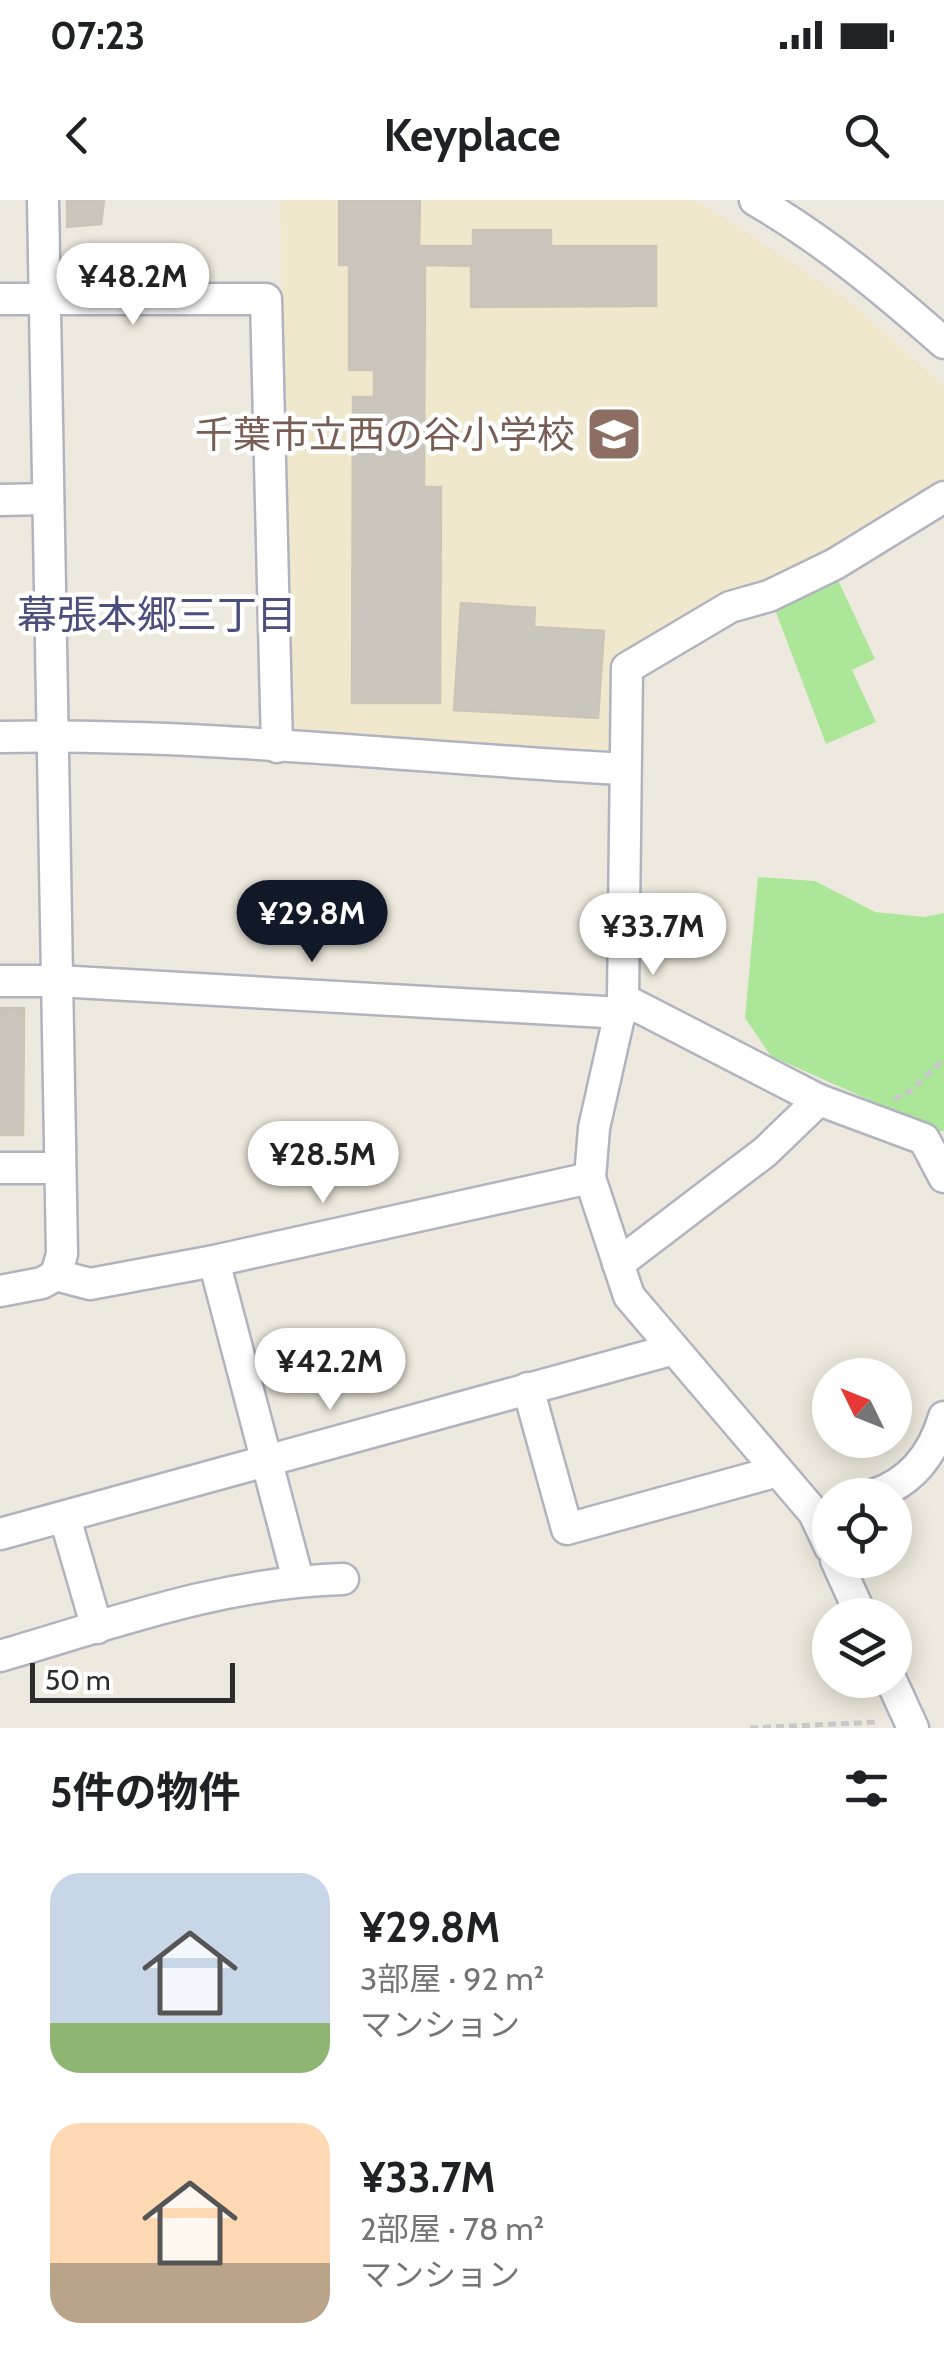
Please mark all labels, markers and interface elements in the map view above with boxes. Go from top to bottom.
text: 07:23 [50,12,145,59]
icon: back [50,108,105,163]
text: Keyplace [383,108,561,162]
icon: search [839,108,894,163]
pin: ¥48.2M [52,243,214,328]
text: ¥48.2M [78,256,188,295]
school or university icon: 千葉市立西の谷小学校 [584,404,644,464]
place label: 千葉市立西の谷小学校 [195,411,575,458]
district label: 幕張本郷三丁目 [17,590,297,639]
pin: ¥29.8M [231,880,393,965]
text: ¥29.8M [259,893,365,932]
pin: ¥33.7M [572,893,734,978]
text: ¥33.7M [601,906,705,945]
pin: ¥28.5M [242,1121,404,1206]
text: ¥28.5M [270,1134,376,1173]
pin: ¥42.2M [249,1328,411,1413]
text: ¥42.2M [277,1341,383,1380]
north arrow [812,1358,912,1458]
map controls [812,1358,912,1698]
button: locate [812,1478,912,1578]
button: layers [812,1598,912,1698]
scale bar [30,1658,235,1702]
text: 50 m [45,1663,111,1697]
icon: filters [839,1761,894,1816]
text: 5件の物件 [50,1766,241,1818]
text: ¥29.8M [360,1901,500,1953]
icon: home [130,1913,250,2033]
text: 3部屋 · 92 m² [360,1959,544,1998]
text: マンション [360,2005,520,2044]
text: ¥33.7M [360,2151,496,2203]
icon: home [130,2163,250,2283]
text: 2部屋 · 78 m² [360,2209,544,2248]
text: マンション [360,2255,520,2294]

